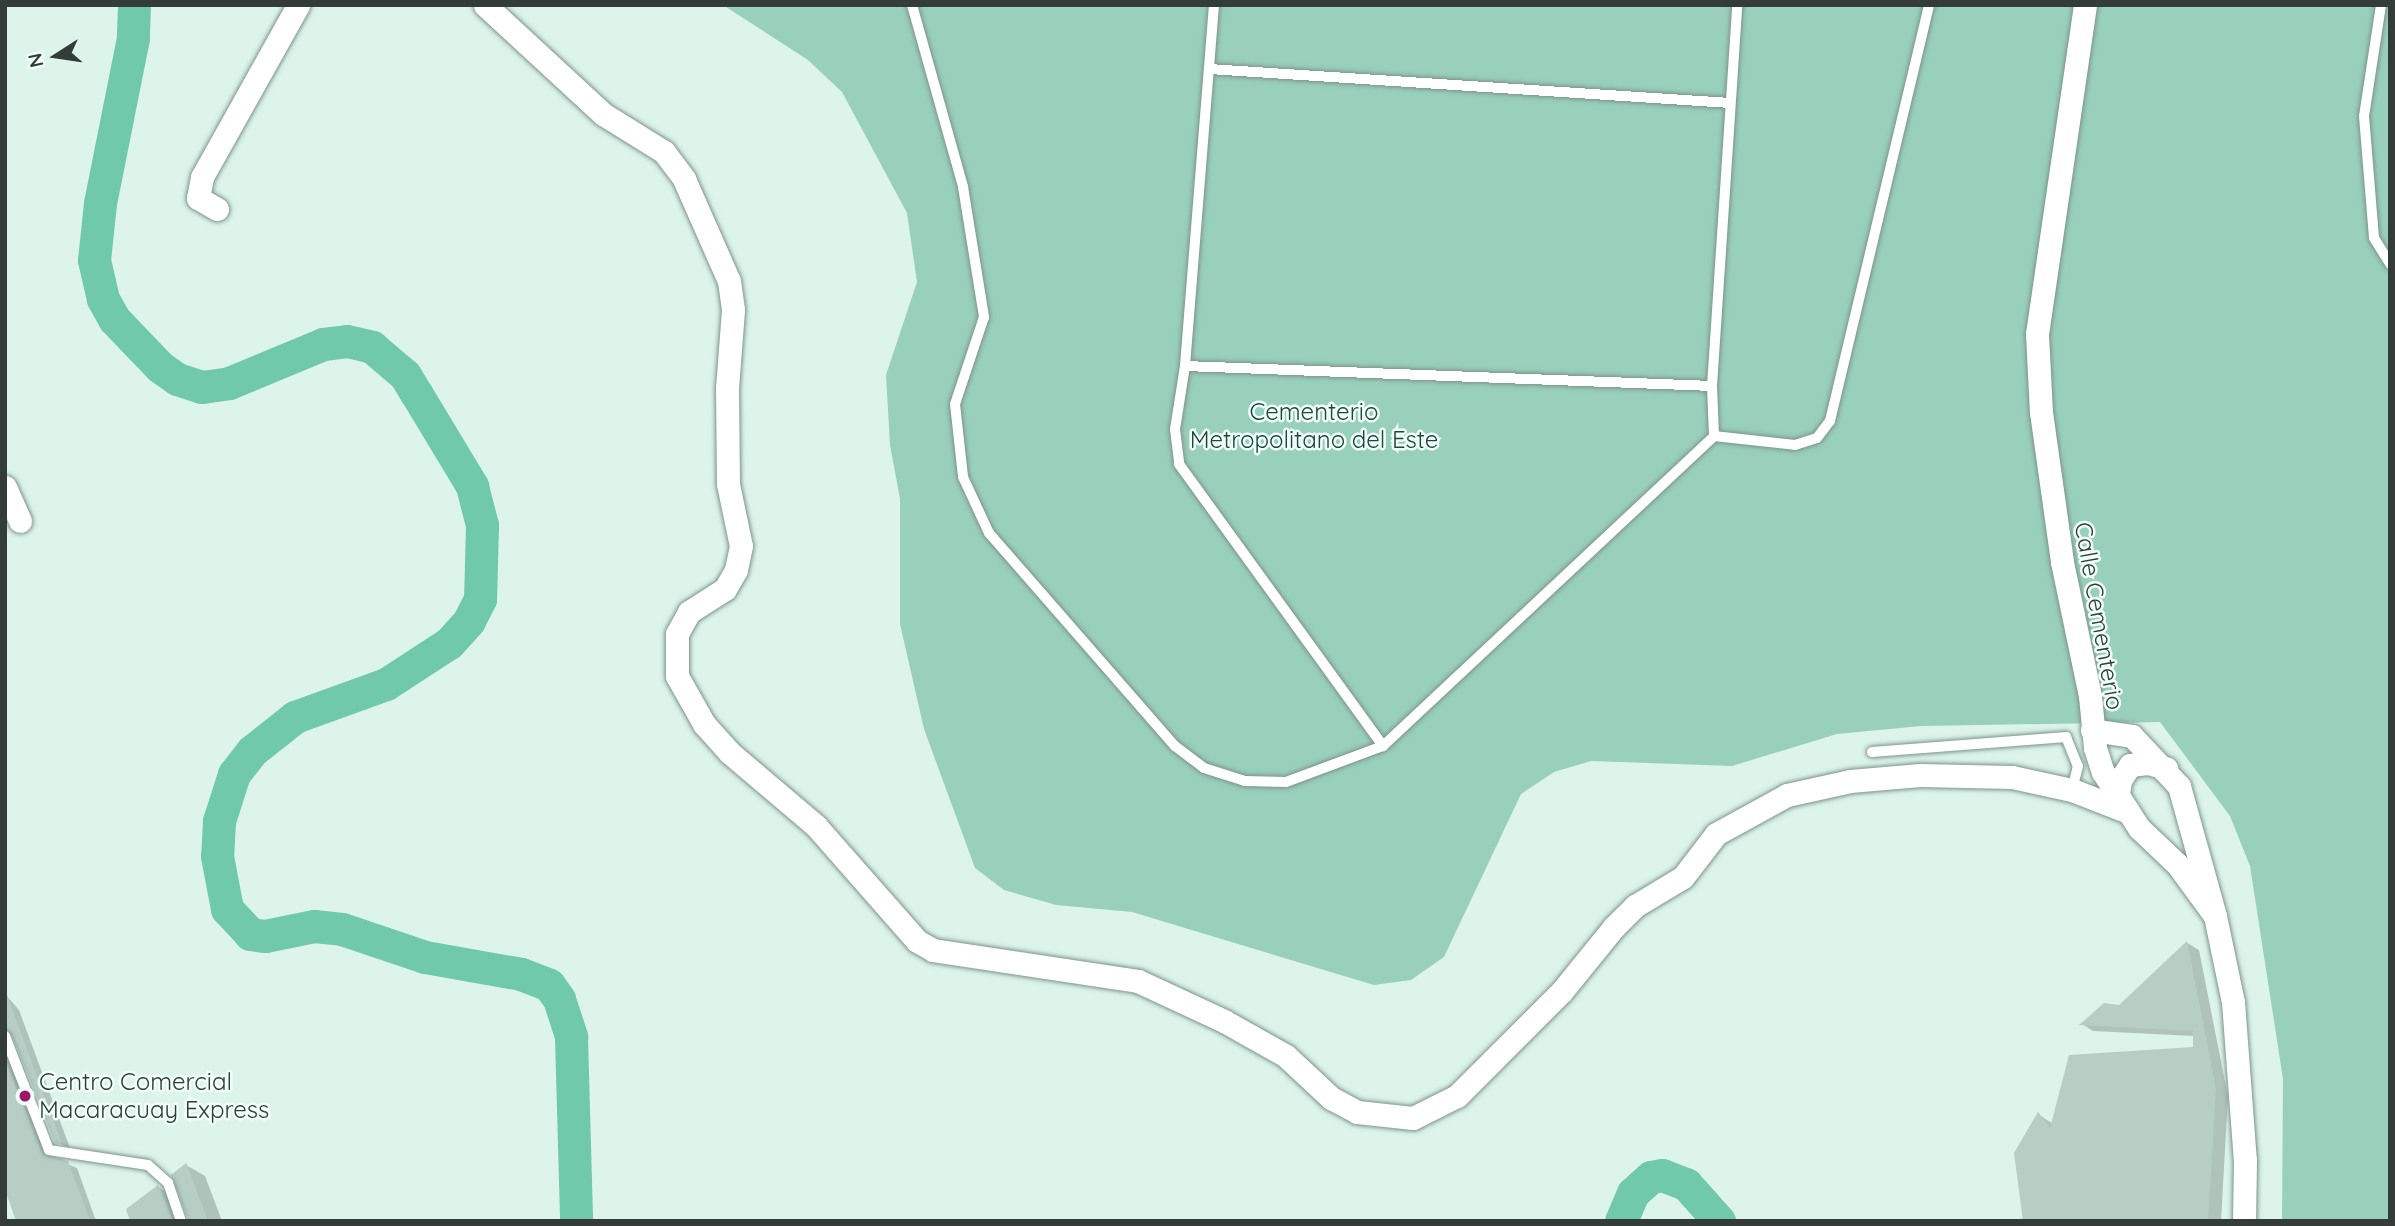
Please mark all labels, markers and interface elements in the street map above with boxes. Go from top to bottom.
north arrow [21,21,91,91]
text: N [22,51,49,70]
park label: Cementerio Metropolitano del Este [1190,398,1438,454]
street label: Calle Cementerio [2068,520,2130,712]
place label: Centro Comercial Macaracuay Express [39,1068,269,1124]
marker: Centro Comercial Macaracuay Express [17,1088,33,1104]

